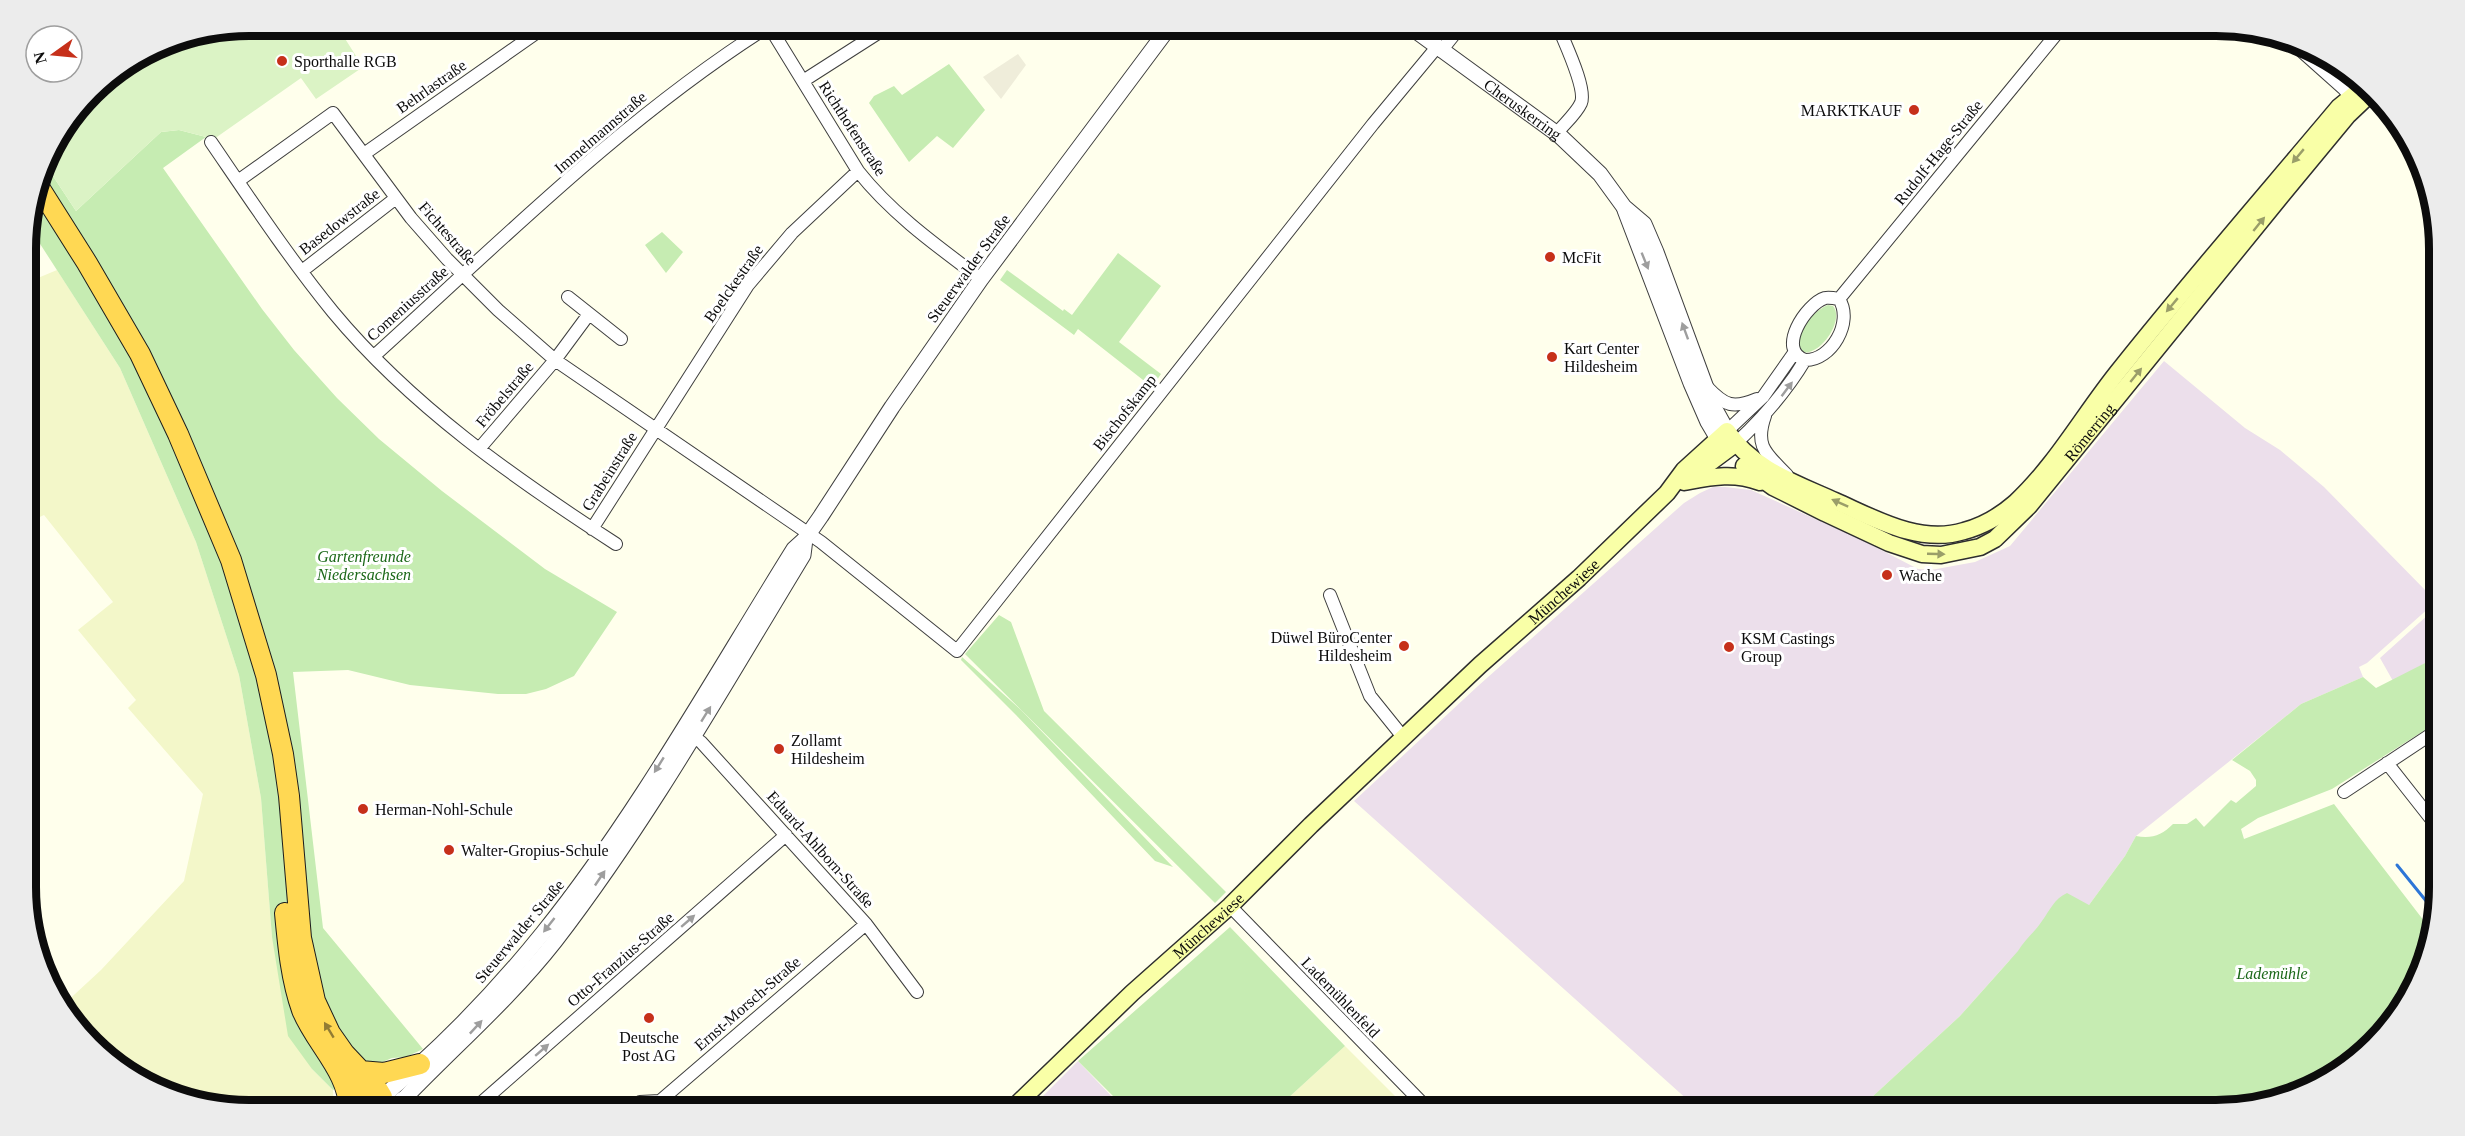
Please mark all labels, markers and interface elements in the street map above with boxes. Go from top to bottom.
north arrow [24,24,84,84]
text: N [30,50,50,66]
place label: Sporthalle RGB [294,53,397,71]
marker: Sporthalle RGB [275,54,289,68]
street label: Behrlastraße [393,56,469,117]
street label: Cheruskerring [1481,76,1565,144]
street label: Richthofenstraße [816,78,889,179]
street label: Immelmannstraße [551,88,649,177]
street label: Rudolf-Hage-Straße [1891,97,1987,209]
place label: MARKTKAUF [1801,102,1902,119]
marker: MARKTKAUF [1907,103,1921,117]
one-way arrow [2292,148,2305,163]
street label: Basedowstraße [296,185,383,258]
street label: Fichtestraße [416,198,480,268]
street label: Steuerwalder Straße [924,211,1013,326]
one-way arrow [2253,216,2266,232]
street label: Boelckestraße [700,241,766,325]
place label: McFit [1562,249,1602,266]
marker: McFit [1543,250,1557,264]
one-way arrow [1640,253,1650,271]
street label: Comeniusstraße [363,263,451,344]
one-way arrow [2166,297,2179,312]
one-way arrow [1680,322,1690,340]
place label: Kart Center Hildesheim [1564,340,1640,375]
marker: Kart Center Hildesheim [1545,350,1559,364]
street label: Fröbelstraße [472,358,537,430]
one-way arrow [2130,367,2143,383]
street label: Bischofskamp [1090,371,1160,454]
one-way arrow [1780,381,1792,396]
street label: Römerring [2061,400,2119,465]
street label: Grabeinstraße [578,429,640,514]
one-way arrow [1831,498,1849,507]
park label: Gartenfreunde Niedersachsen [316,548,411,583]
one-way arrow [1926,550,1945,559]
street label: Münchewiese [1525,556,1603,628]
place label: Wache [1899,567,1942,584]
marker: Wache [1880,568,1894,582]
place label: Düwel BüroCenter Hildesheim [1271,629,1393,664]
place label: KSM Castings Group [1741,630,1835,666]
marker: Düwel BüroCenter Hildesheim [1397,639,1411,653]
marker: KSM Castings Group [1722,640,1736,654]
one-way arrow [700,706,711,722]
place label: Zollamt Hildesheim [791,732,865,767]
marker: Zollamt Hildesheim [772,742,786,756]
one-way arrow [654,756,665,773]
street label: Eduard-Ahlborn-Straße [764,788,877,911]
place label: Herman-Nohl-Schule [375,801,513,818]
marker: Herman-Nohl-Schule [356,802,370,816]
place label: Walter-Gropius-Schule [461,842,609,860]
marker: Walter-Gropius-Schule [442,843,456,857]
one-way arrow [595,869,606,886]
street label: Steuerwalder Straße [471,876,567,986]
street label: Münchewiese [1169,890,1247,962]
street label: Otto-Franzius-Straße [564,909,677,1010]
one-way arrow [681,914,696,928]
one-way arrow [543,917,555,933]
street label: Ernst-Morsch-Straße [691,953,804,1054]
street label: Lademühlenfeld [1298,954,1383,1041]
park label: Lademühle [2235,965,2308,982]
marker: Deutsche Post AG [642,1011,656,1025]
one-way arrow [469,1020,483,1035]
one-way arrow [323,1022,334,1038]
place label: Deutsche Post AG [619,1029,679,1064]
one-way arrow [534,1044,549,1057]

